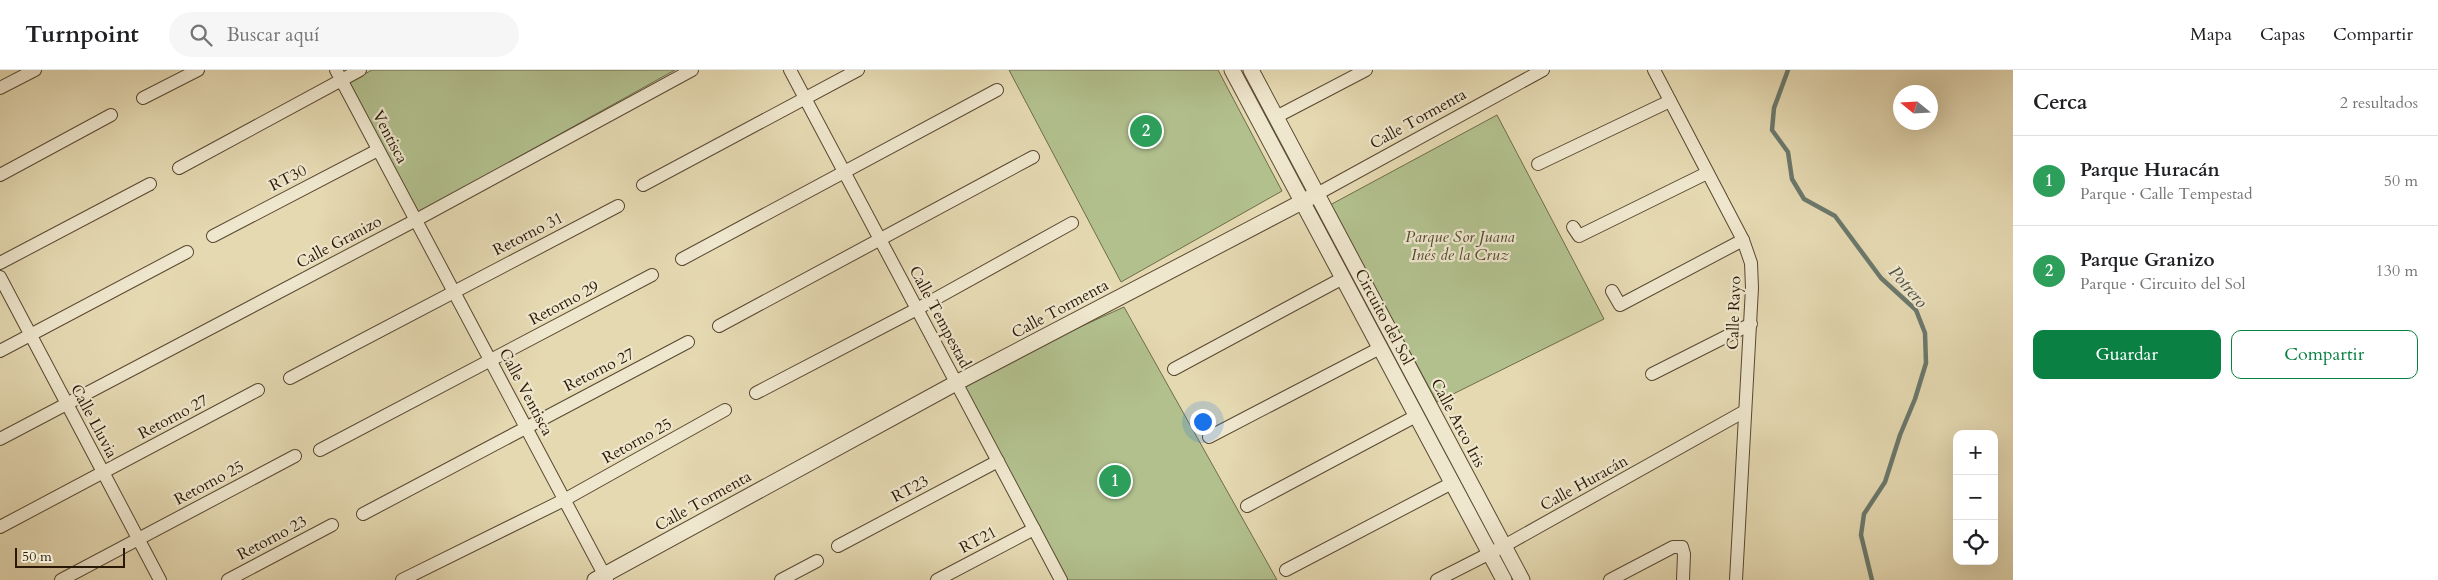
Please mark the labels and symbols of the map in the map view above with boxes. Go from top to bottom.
street label: Calle Tormenta [1366,83,1470,155]
north arrow [1893,85,1938,130]
street label: Ventisca [367,107,413,168]
pin: 2 [1130,112,1162,150]
street label: RT30 [266,159,310,197]
street label: Retorno 31 [489,207,567,261]
street label: Calle Granizo [292,210,386,274]
park label: Parque Sor Juana Inés de la Cruz [1405,226,1515,266]
water label: Potrero [1883,260,1933,314]
street label: Calle Tempestad [904,262,976,372]
street label: Circuito del Sol [1349,265,1419,369]
street label: Calle Tormenta [1008,274,1112,344]
street label: Retorno 29 [525,275,603,331]
street label: Calle Rayo [1722,275,1746,350]
street label: Retorno 27 [560,343,638,397]
street label: Calle Ventisca [494,344,558,440]
street label: Calle Arco Iris [1425,375,1491,471]
street label: Calle Lluvia [65,380,123,462]
street label: Retorno 27 [134,389,212,445]
your location [1190,409,1216,435]
street label: Retorno 25 [598,413,676,469]
street label: Calle Huracán [1536,450,1632,516]
street label: Retorno 25 [170,455,248,511]
pin: 1 [1099,462,1131,500]
street label: Calle Tormenta [651,465,755,537]
street label: RT23 [888,470,932,508]
street label: Retorno 23 [233,510,311,566]
street label: RT21 [956,521,1000,559]
scale bar [15,545,125,568]

